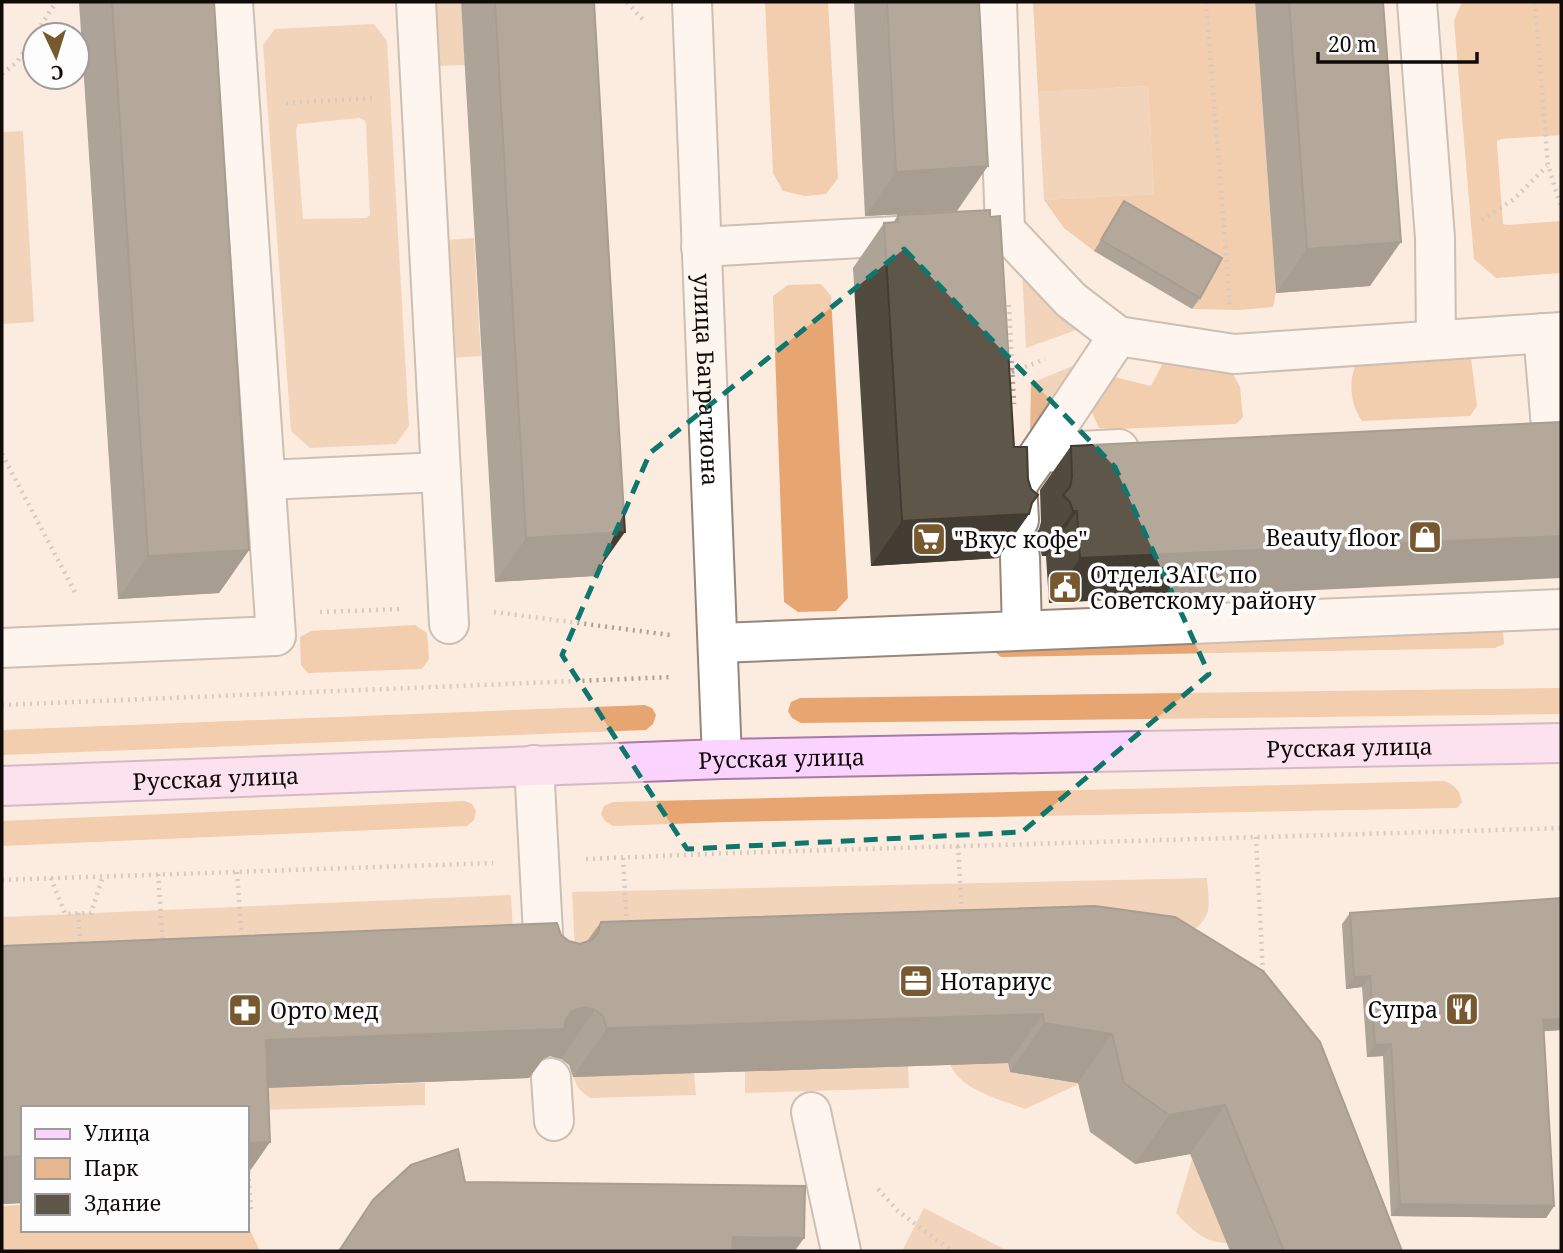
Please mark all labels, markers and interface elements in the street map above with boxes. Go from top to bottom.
north arrow [21,21,91,91]
scale bar [1318,21,1477,65]
text: 20 m [1328,30,1377,58]
text: С [50,60,64,86]
street label: улица Багратиона [687,273,727,487]
shop icon: Beauty floor [1406,518,1444,556]
supermarket icon: "Вкус кофе" [910,520,948,558]
place label: Beauty floor [1265,521,1400,553]
place label: "Вкус кофе" [954,523,1088,555]
place label: Отдел ЗАГС по Советскому району [1090,558,1317,616]
public building icon: Отдел ЗАГС по Советскому району [1046,568,1084,606]
street label: Русская улица [1266,729,1433,765]
street label: Русская улица [698,740,865,776]
street label: Русская улица [132,759,300,797]
office icon: Нотариус [897,962,935,1000]
place label: Нотариус [940,965,1052,997]
restaurant icon: Супра [1443,990,1481,1028]
pharmacy icon: Орто мед [226,991,264,1029]
place label: Супра [1368,993,1438,1025]
place label: Орто мед [270,994,379,1026]
legend [21,1106,248,1232]
text: Улица [84,1119,151,1147]
text: Парк [84,1154,139,1182]
text: Здание [84,1189,161,1217]

